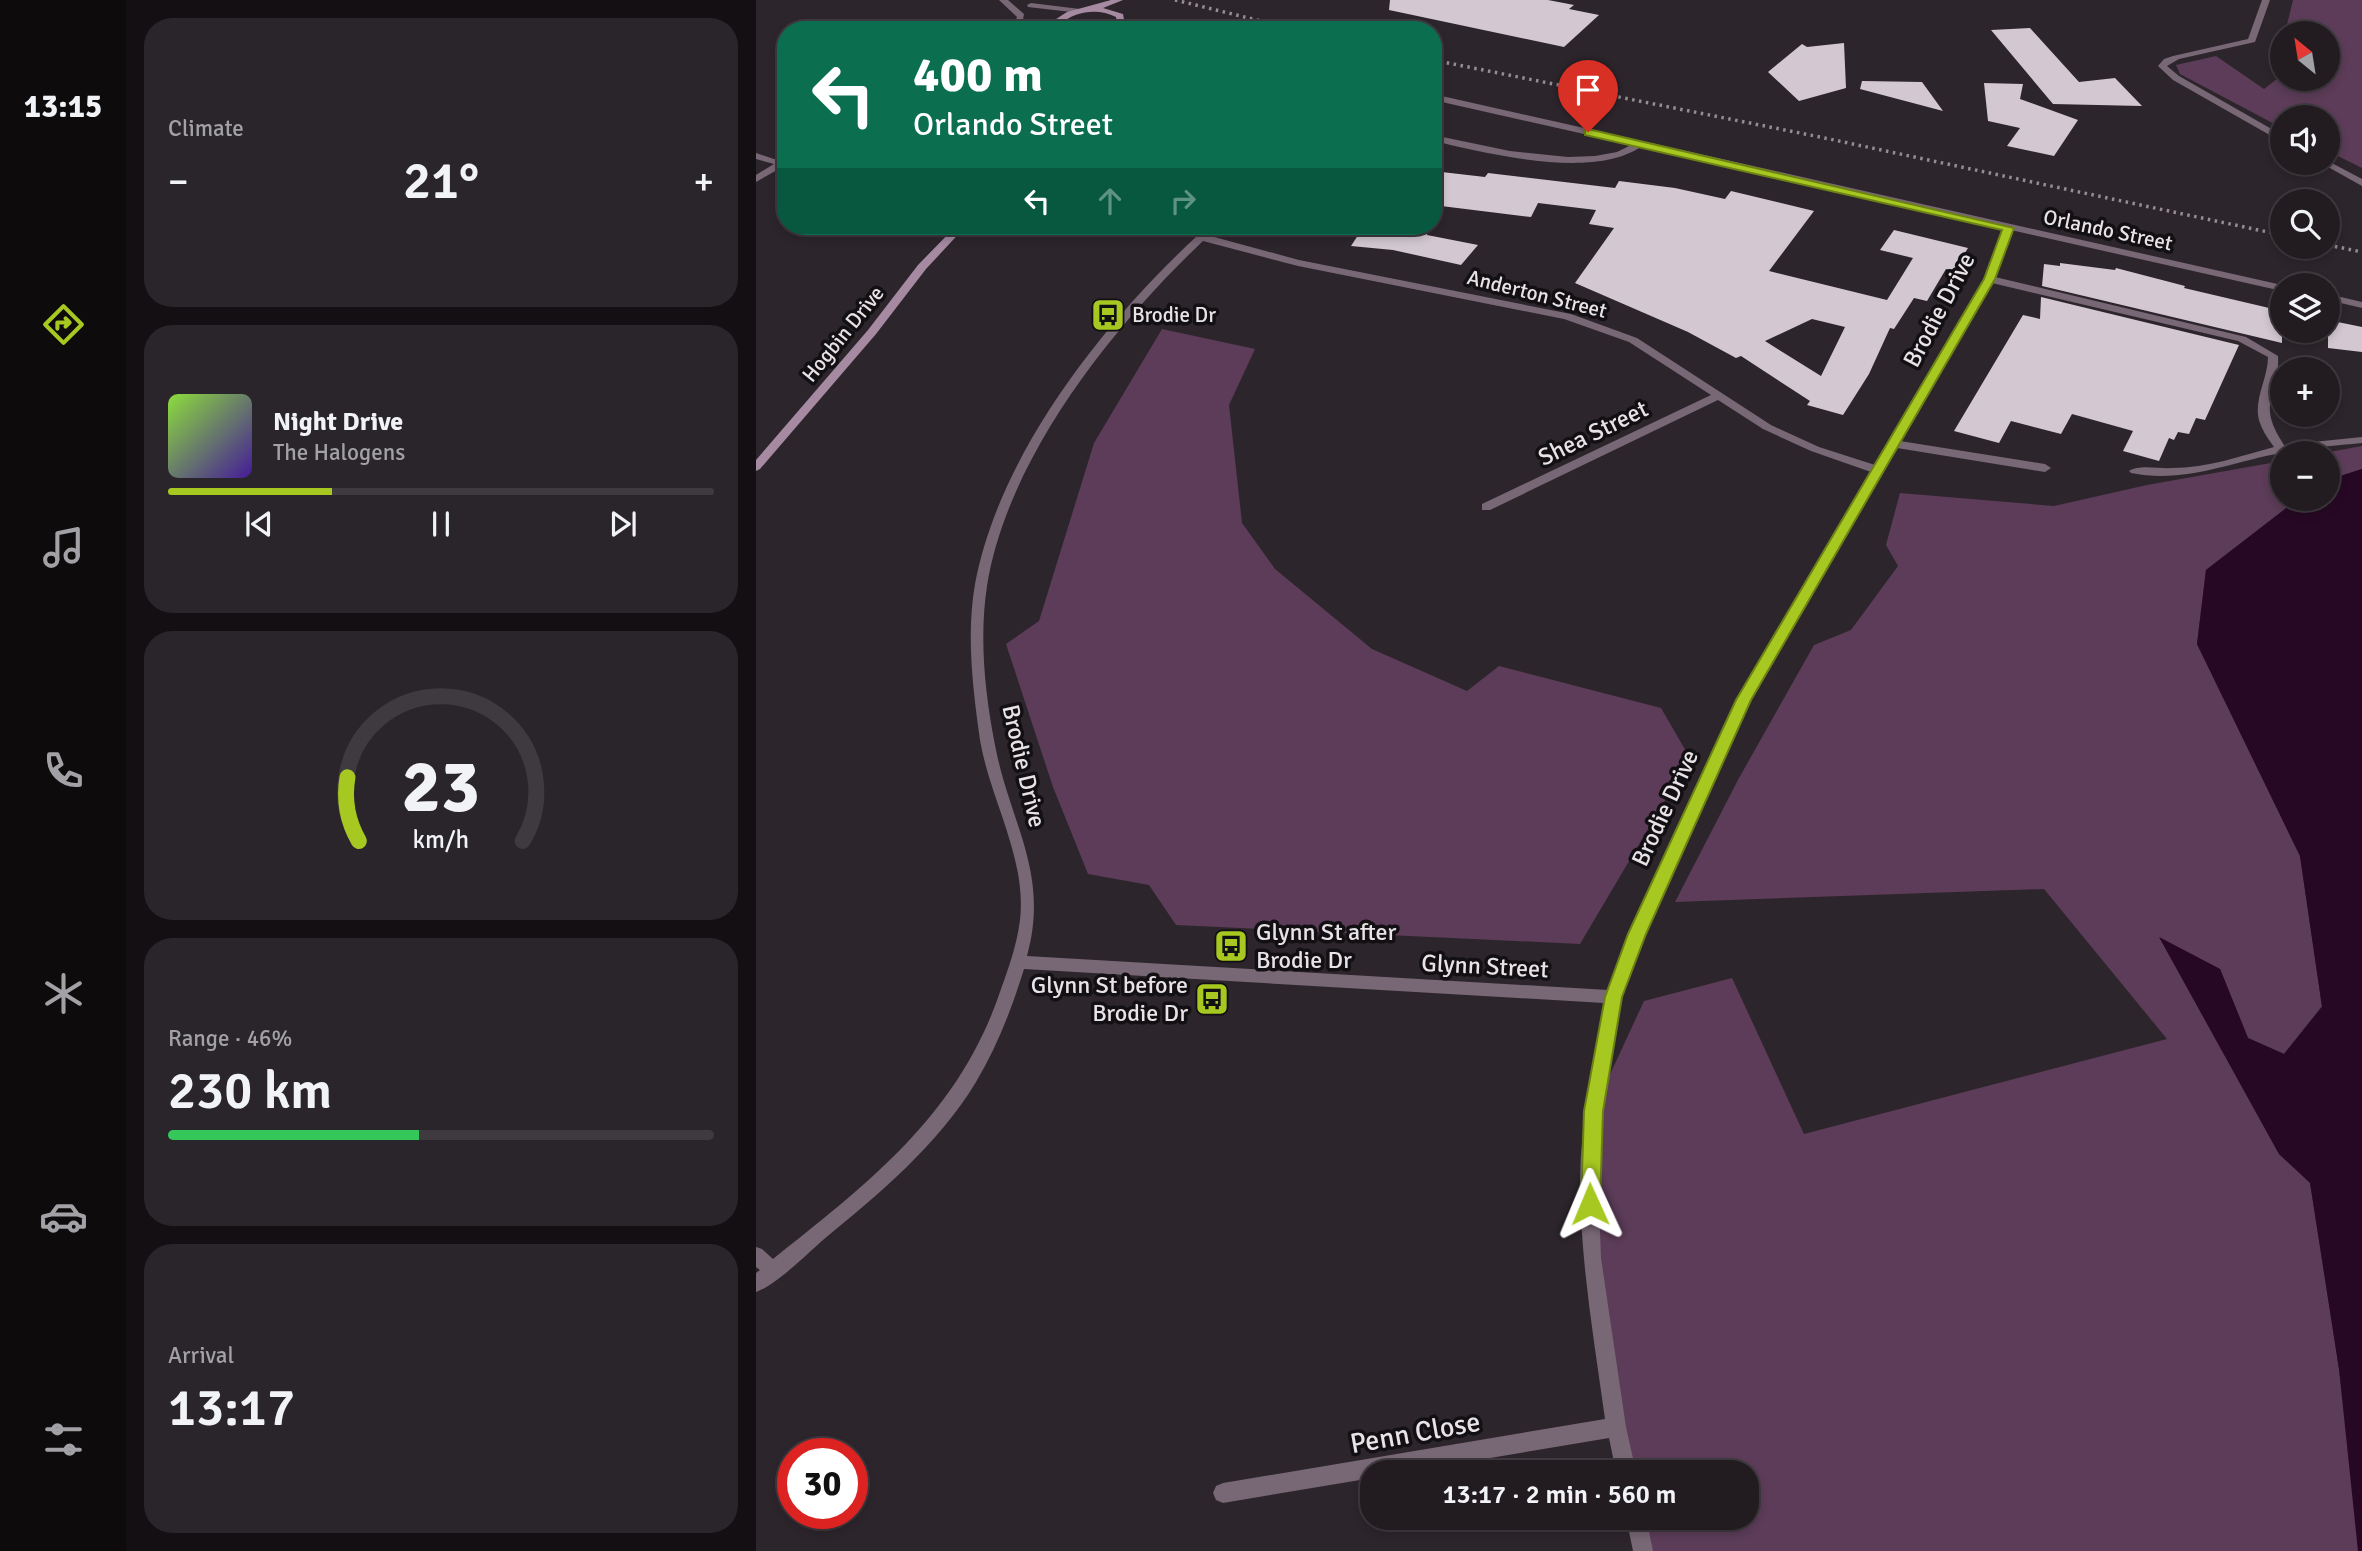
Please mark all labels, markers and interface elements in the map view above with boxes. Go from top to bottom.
north arrow [2270,21,2340,91]
map controls [2270,21,2340,511]
text: 400 m [913,45,1043,105]
icon: left [798,49,889,140]
pin [1558,60,1618,132]
icon: arrive [1569,71,1607,109]
text: 13:15 [24,87,102,126]
text: Orlando Street [913,105,1113,144]
button: sound [2270,105,2340,175]
text: Climate [168,114,244,143]
text: 21° [403,149,479,213]
text: − [168,158,189,205]
text: + [693,158,714,205]
icon: left [1018,182,1056,220]
icon: ahead [1091,182,1129,220]
icon: right [1164,182,1202,220]
button: search [2270,189,2340,259]
street label: Orlando Street [2041,204,2175,256]
street label: Brodie Drive [1896,248,1982,372]
street label: Anderton Street [1464,264,1610,324]
button: layers [2270,273,2340,343]
street label: Hogbin Drive [796,281,890,387]
bus stop icon: Brodie Dr [1089,296,1127,334]
icon: directions [39,300,88,349]
place label: Brodie Dr [1132,302,1216,328]
button: + [2270,357,2340,427]
street label: Shea Street [1533,394,1653,472]
text: Night Drive [273,406,403,438]
text: The Halogens [273,438,405,467]
button: − [2270,441,2340,511]
icon: previous [240,505,278,543]
icon: pause [422,505,460,543]
icon: next [604,505,642,543]
icon: music [39,523,88,572]
street label: Brodie Drive [995,702,1053,830]
text: 23 [402,744,480,833]
street label: Brodie Drive [1625,745,1705,871]
icon: phone [39,746,88,795]
text: km/h [413,824,469,855]
place label: Glynn St after Brodie Dr [1256,917,1397,975]
bus stop icon: Glynn St after Brodie Dr [1212,927,1250,965]
street label: Glynn Street [1421,948,1549,984]
icon: climate [39,969,88,1018]
place label: Glynn St before Brodie Dr [1031,970,1188,1028]
bus stop icon: Glynn St before Brodie Dr [1193,980,1231,1018]
text: Range · 46% [168,1024,292,1053]
text: 230 km [168,1059,332,1123]
position arrow [1553,1167,1627,1241]
icon: car [39,1192,88,1241]
text: Arrival [168,1341,234,1370]
text: 13:17 [168,1376,295,1440]
street label: Penn Close [1347,1405,1483,1461]
icon: filters [39,1415,88,1464]
speed limit sign: 30 [777,1438,868,1529]
text: 13:17 · 2 min · 560 m [1443,1479,1676,1511]

